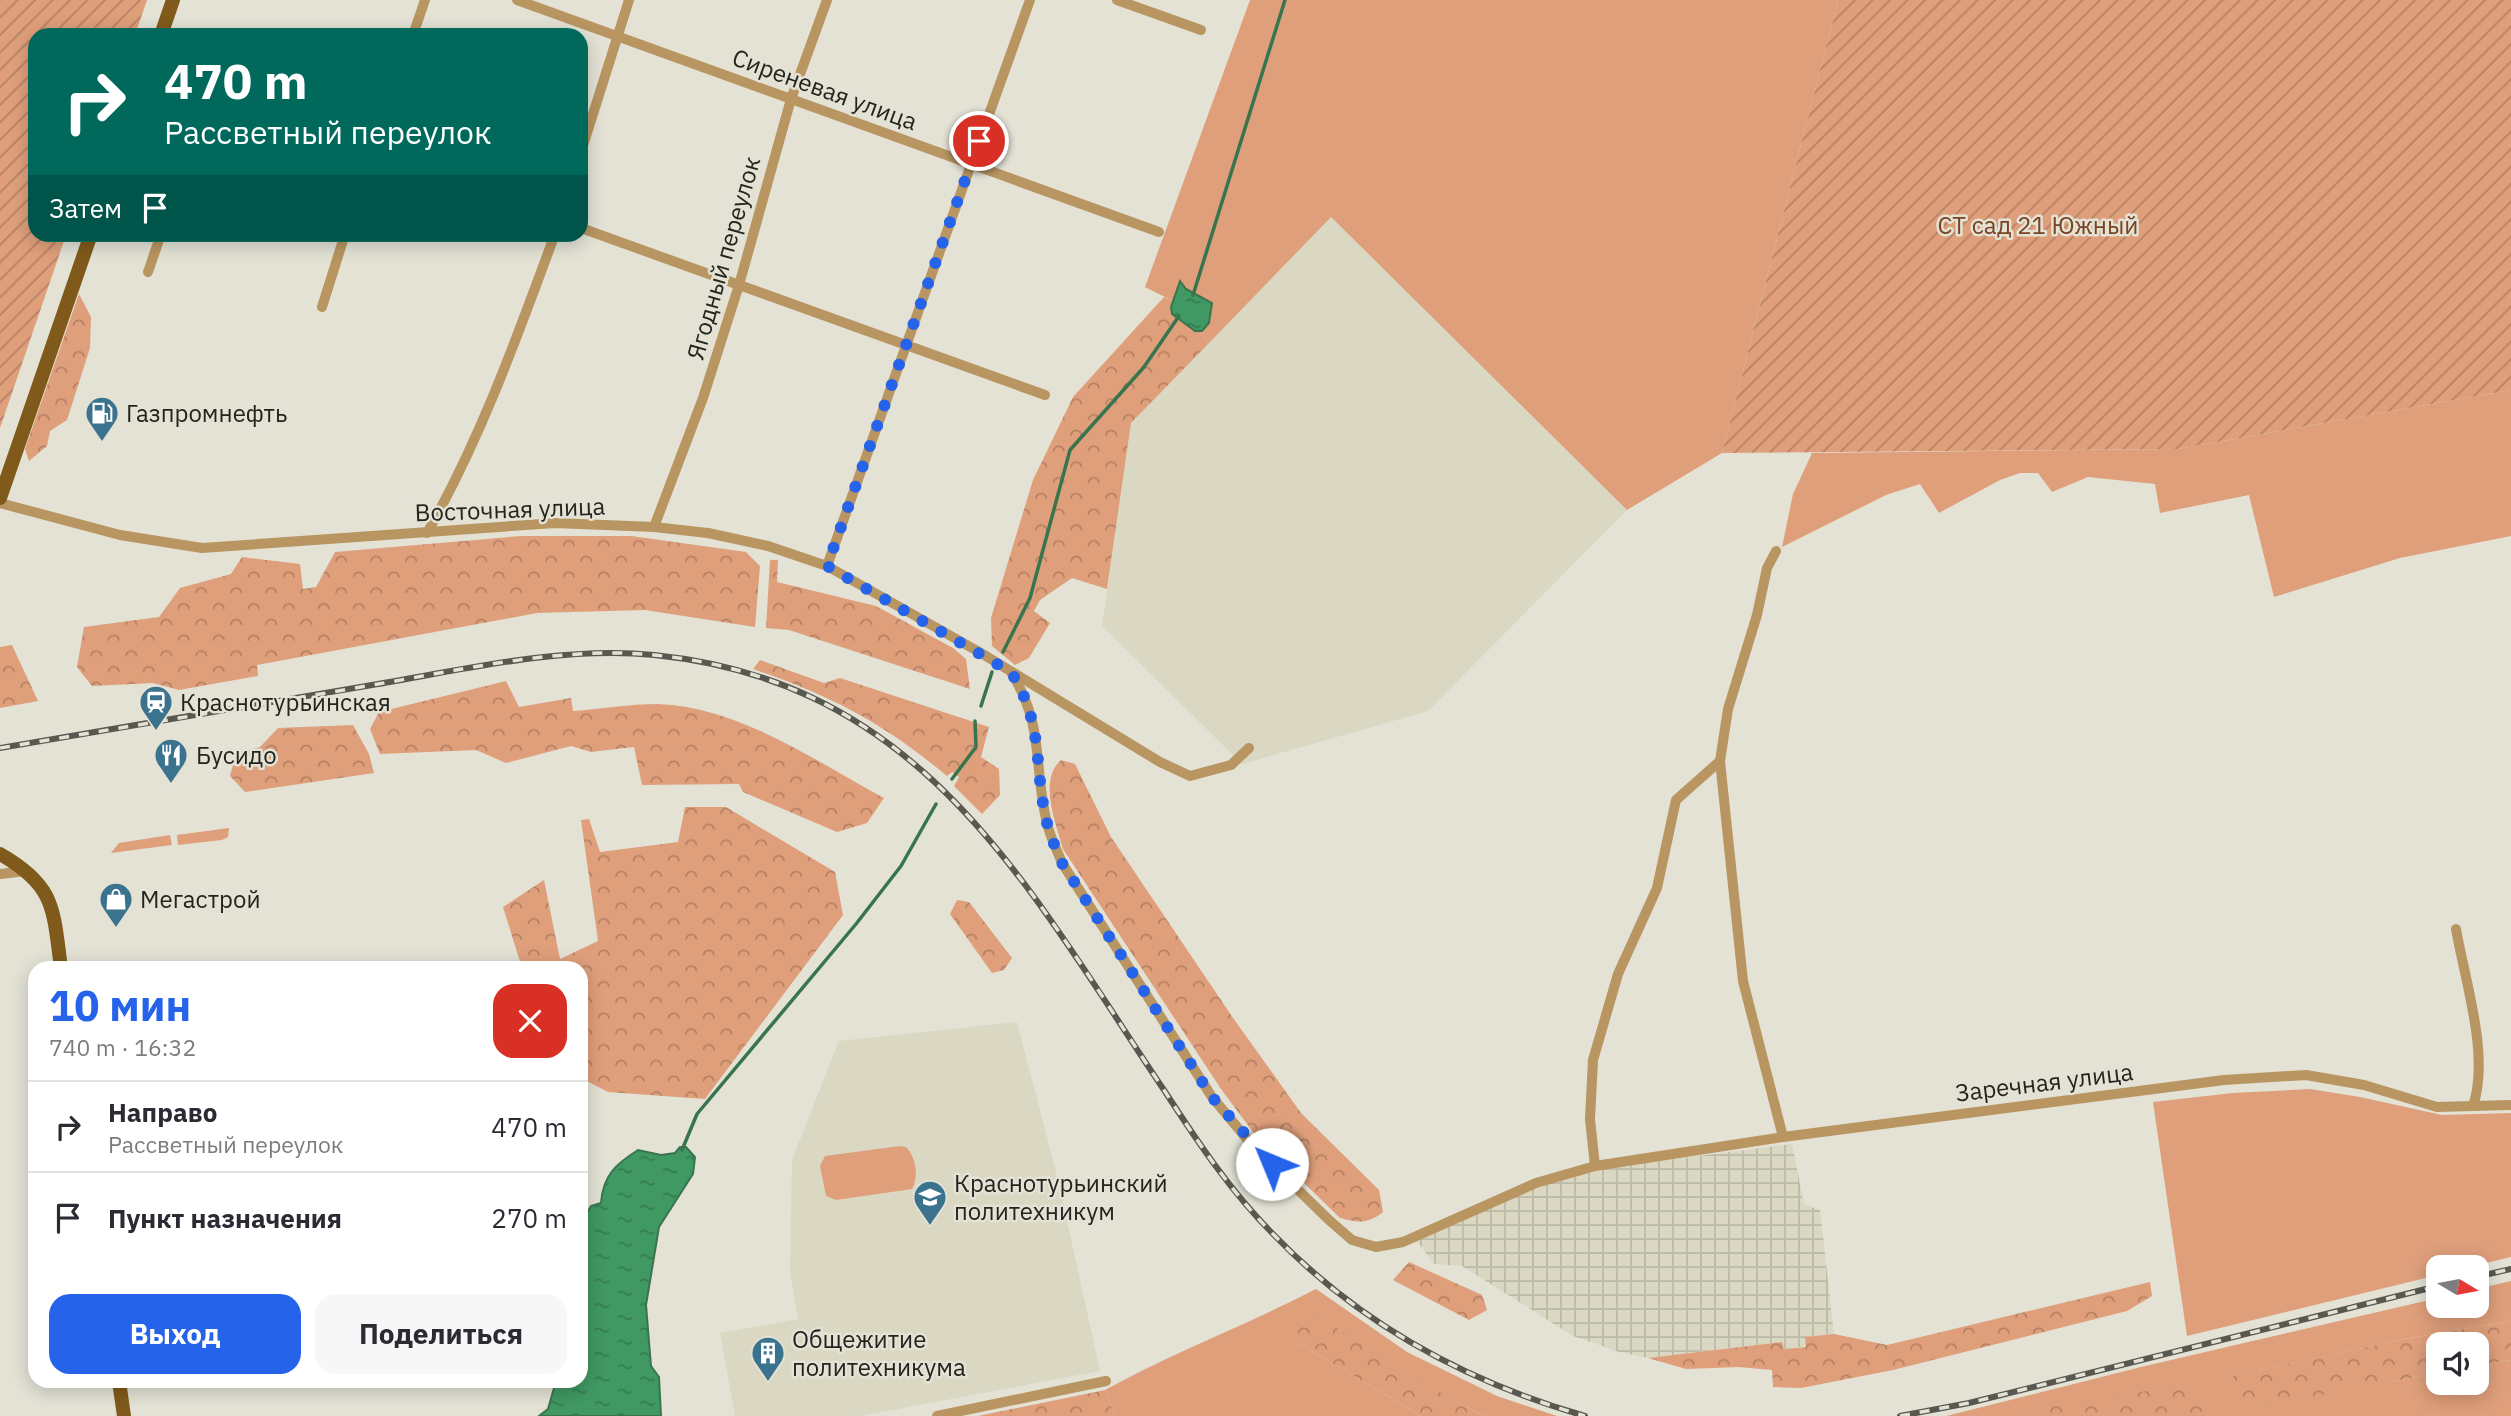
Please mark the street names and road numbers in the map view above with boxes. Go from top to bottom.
street label: Сиреневая улица [728,41,922,137]
street label: Ягодный переулок [679,153,767,363]
street label: Восточная улица [414,490,606,528]
street label: Заречная улица [1953,1055,2135,1109]

